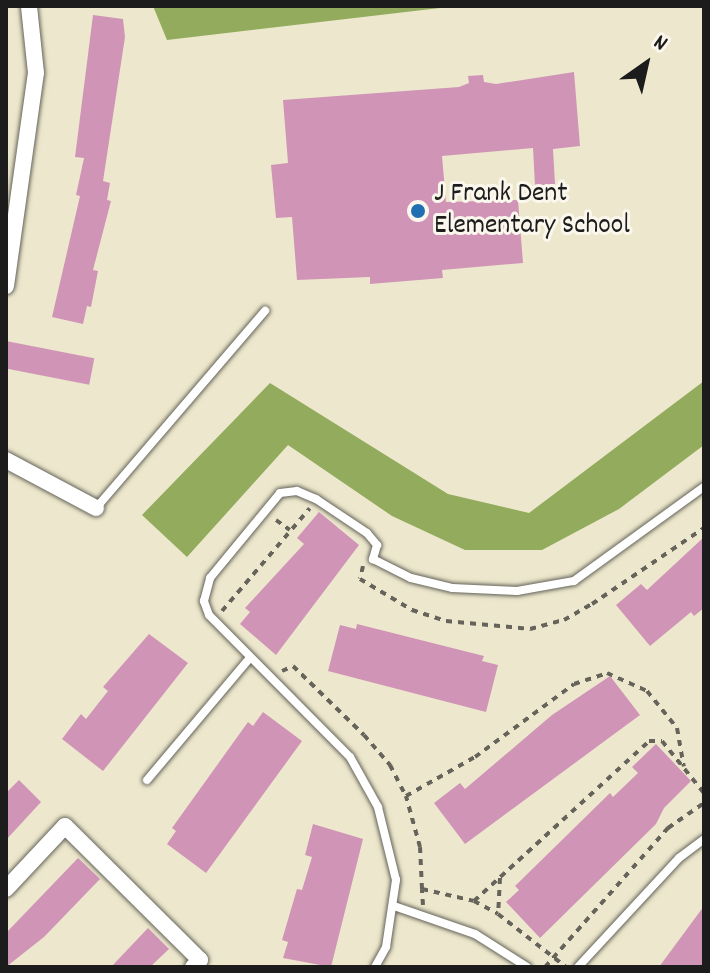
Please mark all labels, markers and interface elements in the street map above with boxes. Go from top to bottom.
north arrow [606,24,686,104]
text: N [647,28,673,60]
place label: J Frank Dent Elementary School [434,178,630,244]
marker: J Frank Dent Elementary School [409,202,427,220]

